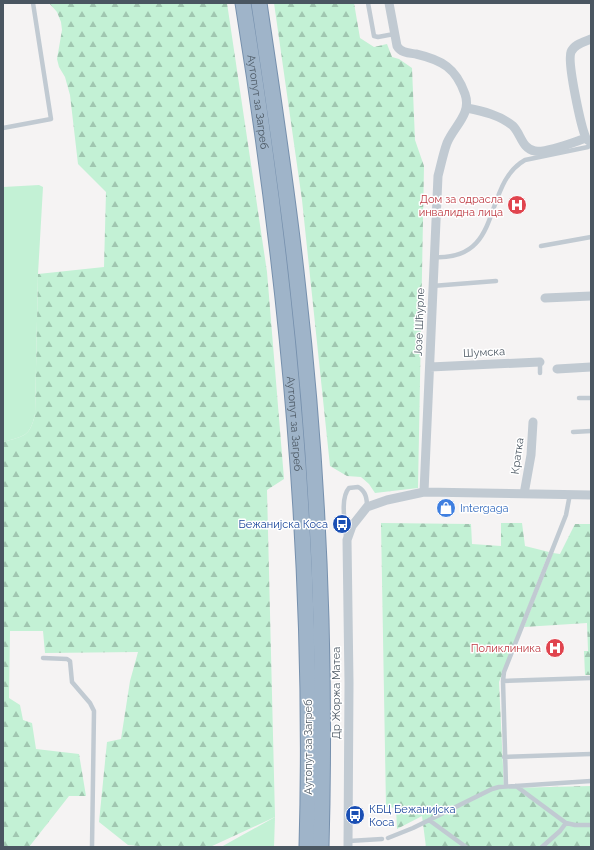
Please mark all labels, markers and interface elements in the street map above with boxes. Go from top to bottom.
street label: Аутопут за Загреб [244,54,271,150]
place label: Дом за одрасла инвалидна лица [419,193,503,219]
hospital icon: Дом за одрасла инвалидна лица [506,194,528,216]
street label: Јозе Шћурле [412,287,427,356]
street label: Шумска [463,345,505,360]
street label: Аутопут за Загреб [284,376,304,472]
street label: Кратка [509,437,526,475]
shop icon: Intergaga [435,497,457,519]
place label: Intergaga [460,502,508,515]
bus stop icon: Бежанијска Коса [331,513,353,535]
place label: Бежанијска Коса [239,518,328,531]
hospital icon: Поликлиника [544,637,566,659]
place label: Поликлиника [471,642,541,655]
street label: Др Жоржа Матеа [330,647,343,739]
street label: Аутопут за Загреб [302,699,315,795]
place label: КБЦ Бежанијска Коса [369,803,455,829]
bus stop icon: КБЦ Бежанијска Коса [344,804,366,826]

